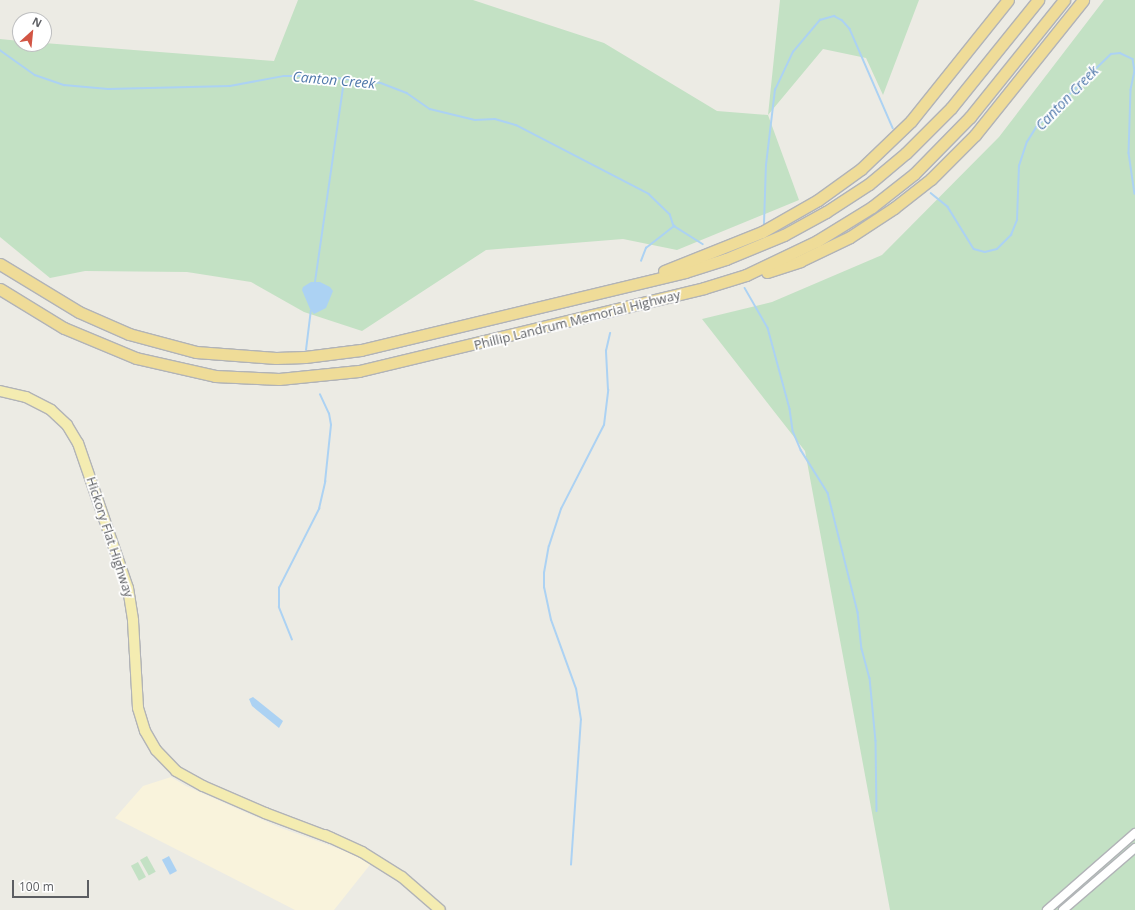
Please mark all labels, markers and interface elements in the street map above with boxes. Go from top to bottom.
north arrow [12,12,52,52]
text: N [30,13,45,30]
water label: Canton Creek [1032,62,1102,134]
water label: Canton Creek [292,68,376,92]
street label: Phillip Landrum Memorial Highway [472,287,682,353]
street label: Hickory Flat Highway [83,475,137,599]
scale bar [14,872,91,898]
text: 100 m [19,878,54,895]

